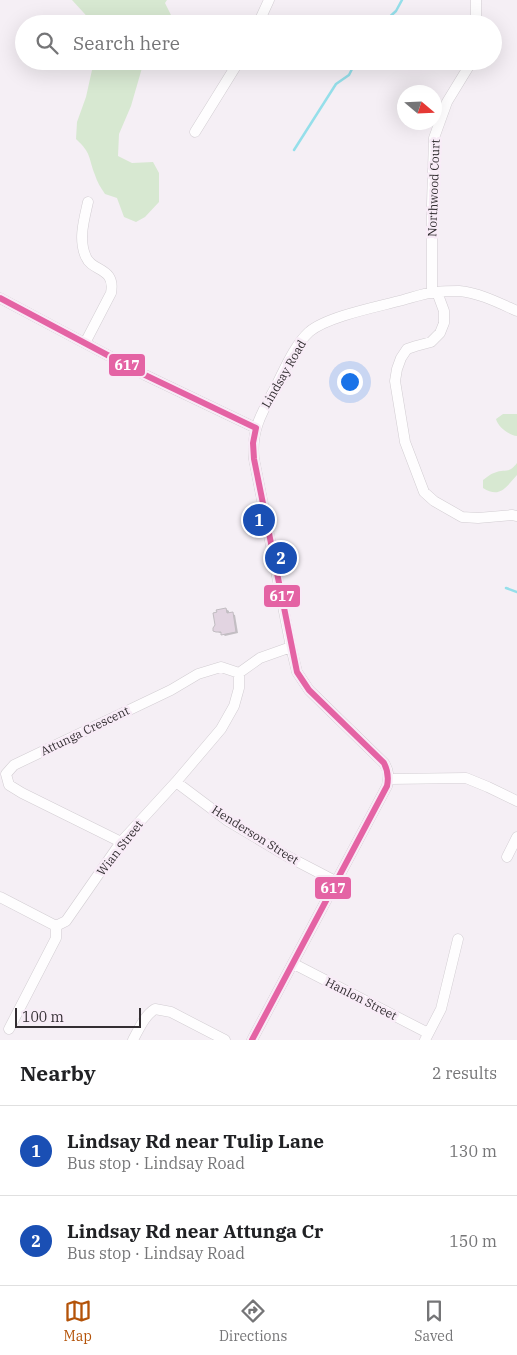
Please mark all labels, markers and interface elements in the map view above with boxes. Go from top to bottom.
search box [15,15,502,70]
icon: search [33,29,61,57]
text: Search here [73,31,180,55]
north arrow [397,85,442,130]
street label: Northwood Court [424,139,443,237]
street label: Lindsay Road [258,337,309,410]
line badge: 617 [108,353,146,377]
text: 617 [114,356,140,374]
your location [337,369,363,395]
pin: 1 [243,501,275,539]
pin: 2 [265,539,297,577]
line badge: 617 [263,584,301,608]
text: 617 [269,587,295,605]
street label: Attunga Crescent [38,703,132,759]
street label: Henderson Street [209,802,301,867]
street label: Wian Street [93,817,146,878]
line badge: 617 [314,876,352,900]
text: 617 [320,879,346,897]
street label: Hanlon Street [323,974,399,1023]
scale bar [15,1005,141,1028]
text: 100 m [22,1008,64,1026]
text: Nearby [20,1059,96,1087]
text: 2 results [432,1063,497,1083]
text: Lindsay Rd near Tulip Lane [67,1129,324,1153]
text: 1 [31,1141,41,1161]
text: 130 m [449,1141,497,1161]
text: Bus stop · Lindsay Road [67,1153,245,1173]
text: Lindsay Rd near Attunga Cr [67,1219,323,1243]
text: 2 [31,1231,41,1251]
text: 150 m [449,1231,497,1251]
text: Bus stop · Lindsay Road [67,1243,245,1263]
tab: Map [64,1297,92,1345]
tab: Directions [219,1297,287,1345]
tab: Saved [414,1297,453,1345]

